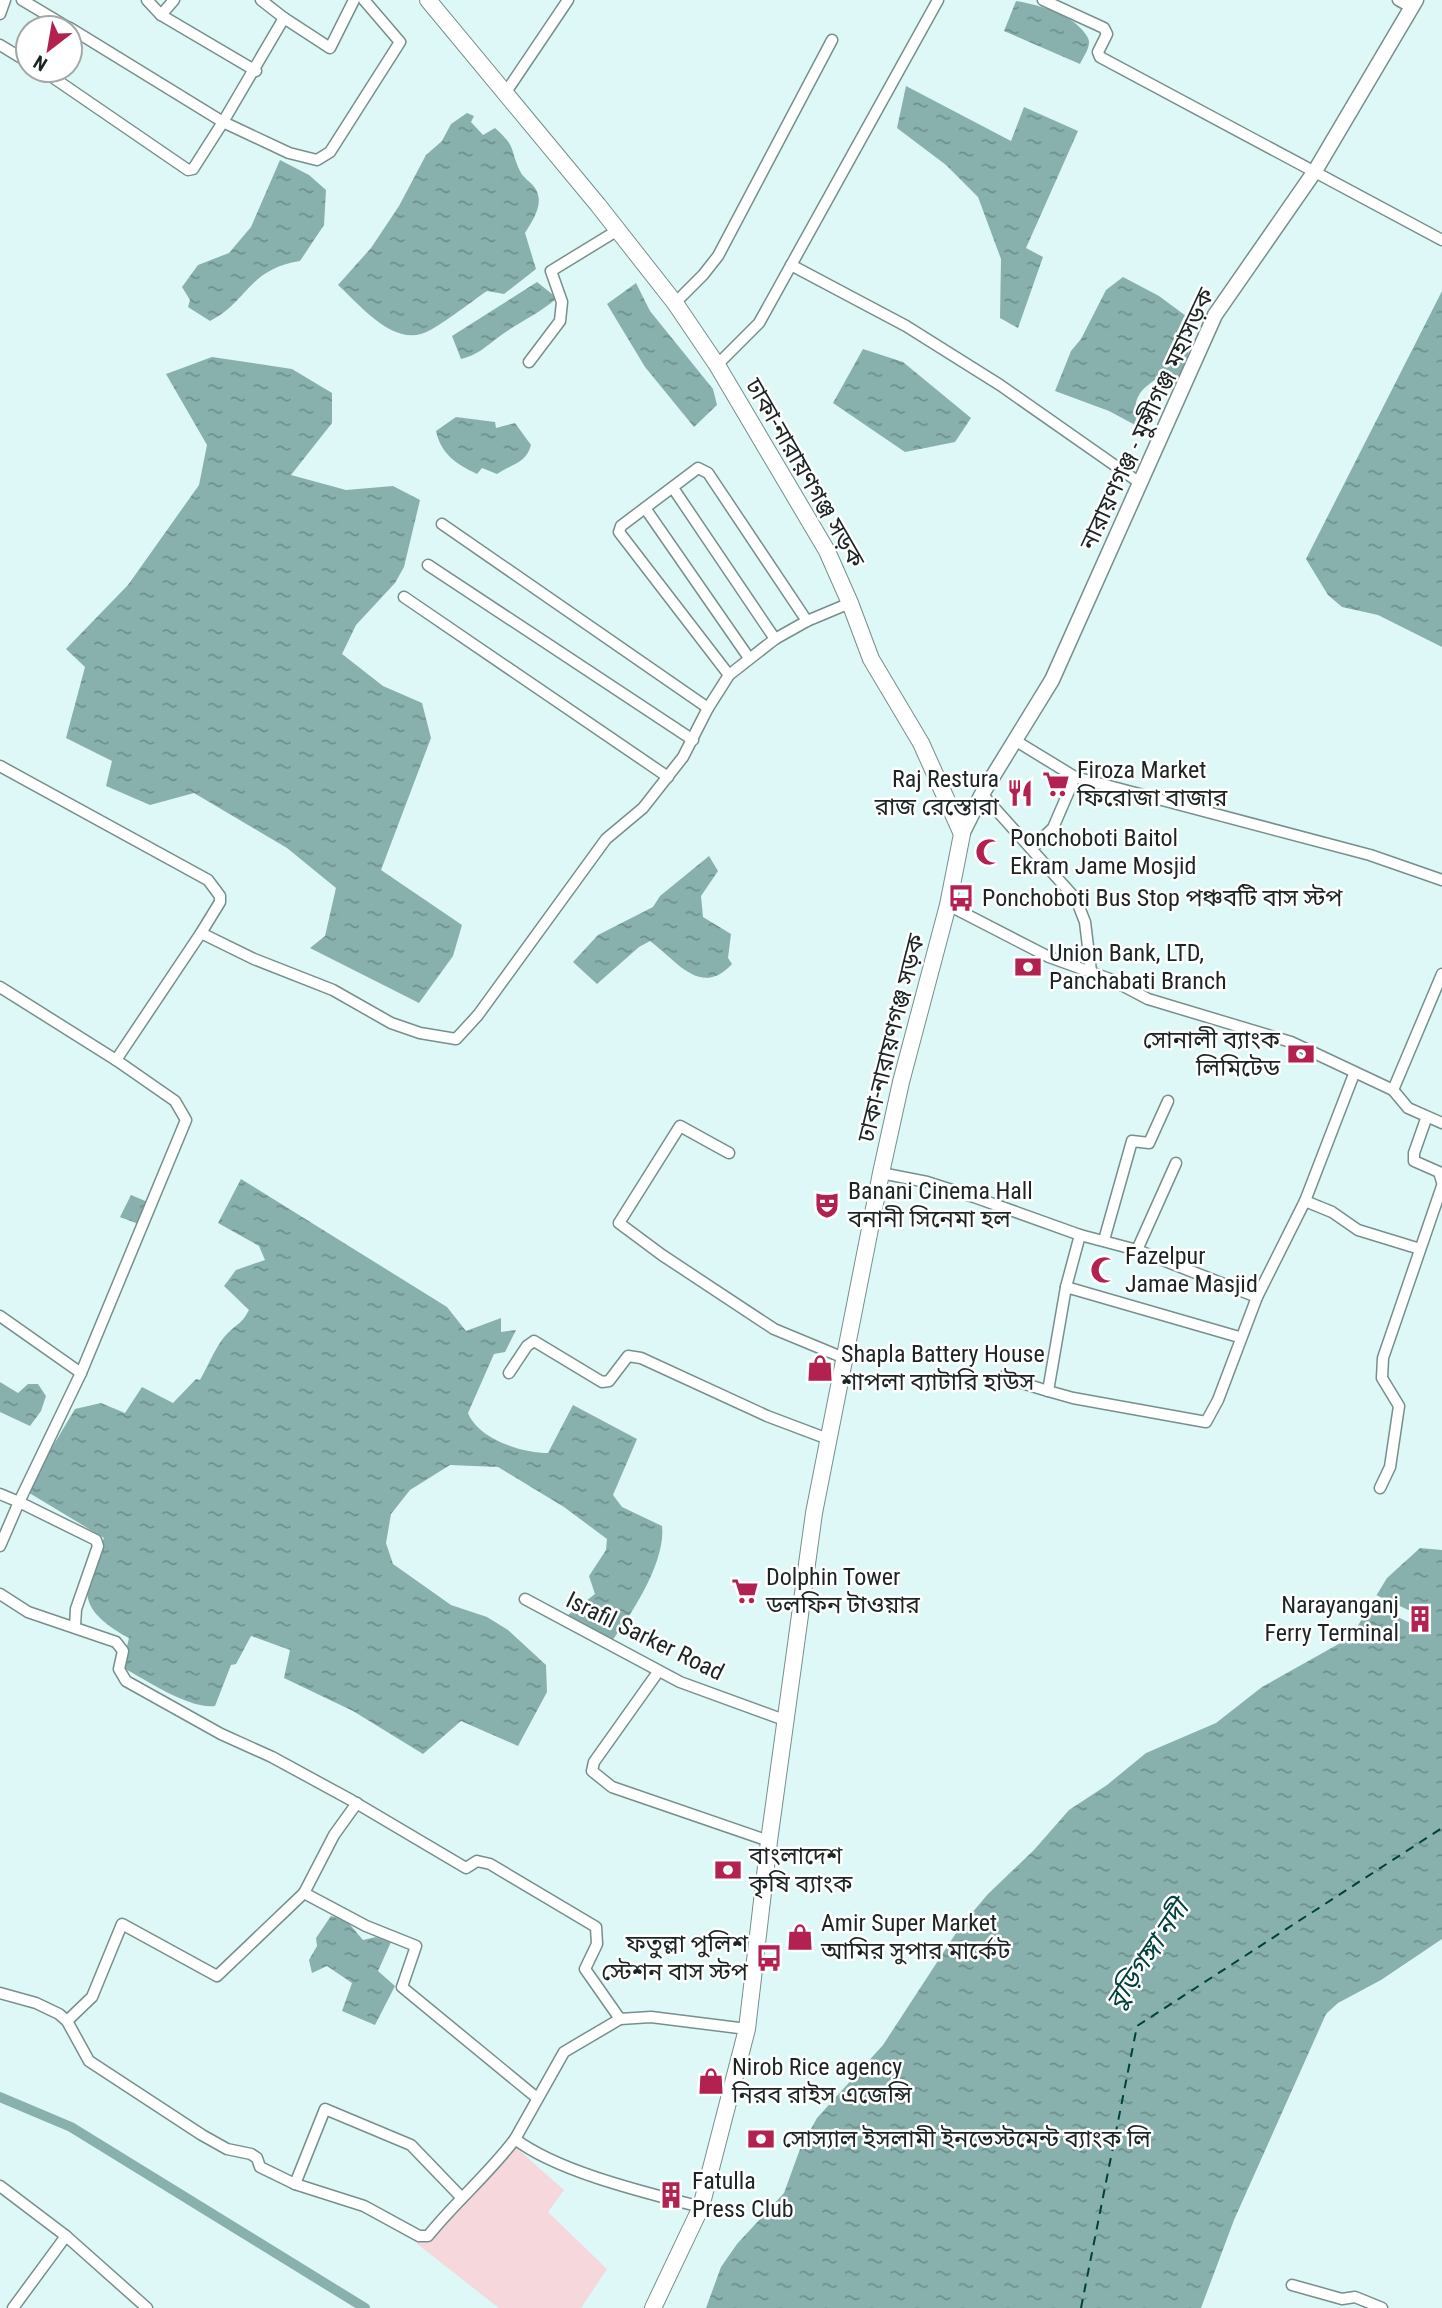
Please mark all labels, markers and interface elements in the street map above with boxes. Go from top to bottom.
north arrow [14,14,84,84]
text: N [30,50,51,76]
street label: নারায়ণগঞ্জ - মুন্সীগঞ্জ মহাসড়ক [1074,283,1220,555]
street label: ঢাকা-নারায়ণগঞ্জ সড়ক [739,373,871,573]
place label: Firoza Market ফিরোজা বাজার [1076,756,1228,812]
place label: Raj Restura রাজ রেস্তোরা [874,765,1000,821]
supermarket icon: Firoza Market ফিরোজা বাজার [1041,769,1071,799]
restaurant icon: Raj Restura রাজ রেস্তোরা [1005,778,1035,808]
place label: Ponchoboti Baitol Ekram Jame Mosjid [1010,824,1197,880]
mosque icon: Ponchoboti Baitol Ekram Jame Mosjid [974,837,1004,867]
bus stop icon: Ponchoboti Bus Stop পঞ্চবটি বাস স্টপ [946,883,976,913]
place label: Ponchoboti Bus Stop পঞ্চবটি বাস স্টপ [982,884,1343,912]
street label: ঢাকা-নারায়ণগঞ্জ সড়ক [851,930,931,1146]
place label: Union Bank, LTD, Panchabati Branch [1049,939,1227,995]
bank icon: Union Bank, LTD, Panchabati Branch [1013,952,1043,982]
place label: সোনালী ব্যাংক লিমিটেড [1143,1026,1281,1082]
bank icon: সোনালী ব্যাংক লিমিটেড [1286,1039,1316,1069]
place label: Banani Cinema Hall বনানী সিনেমা হল [847,1177,1033,1233]
theatre icon: Banani Cinema Hall বনানী সিনেমা হল [812,1190,842,1220]
place label: Fazelpur Jamae Masjid [1125,1242,1258,1298]
mosque icon: Fazelpur Jamae Masjid [1089,1255,1119,1285]
place label: Shapla Battery House শাপলা ব্যাটারি হাউস [840,1340,1045,1396]
shop icon: Shapla Battery House শাপলা ব্যাটারি হাউস [805,1353,835,1383]
place label: Dolphin Tower ডলফিন টাওয়ার [765,1563,921,1619]
supermarket icon: Dolphin Tower ডলফিন টাওয়ার [730,1576,760,1606]
street label: Israfil Sarker Road [561,1586,729,1686]
place label: Narayanganj Ferry Terminal [1264,1591,1399,1647]
building icon: Narayanganj Ferry Terminal [1405,1604,1435,1634]
place label: বাংলাদেশ কৃষি ব্যাংক [748,1842,853,1899]
bank icon: বাংলাদেশ কৃষি ব্যাংক [713,1855,743,1885]
water label: বুড়িগঙ্গা নদী [1099,1890,1197,2015]
place label: Amir Super Market আমির সুপার মার্কেট [820,1909,1011,1965]
shop icon: Amir Super Market আমির সুপার মার্কেট [785,1922,815,1952]
place label: ফতুল্লা পুলিশ স্টেশন বাস স্টপ [601,1930,749,1986]
bus stop icon: ফতুল্লা পুলিশ স্টেশন বাস স্টপ [754,1943,784,1973]
place label: Nirob Rice agency নিরব রাইস এজেন্সি [731,2053,912,2109]
shop icon: Nirob Rice agency নিরব রাইস এজেন্সি [696,2066,726,2096]
bank icon: সোস্যাল ইসলামী ইনভেস্টমেন্ট ব্যাংক লি [746,2124,776,2154]
place label: সোস্যাল ইসলামী ইনভেস্টমেন্ট ব্যাংক লি [782,2125,1151,2153]
place label: Fatulla Press Club [692,2167,794,2223]
building icon: Fatulla Press Club [656,2180,686,2210]

